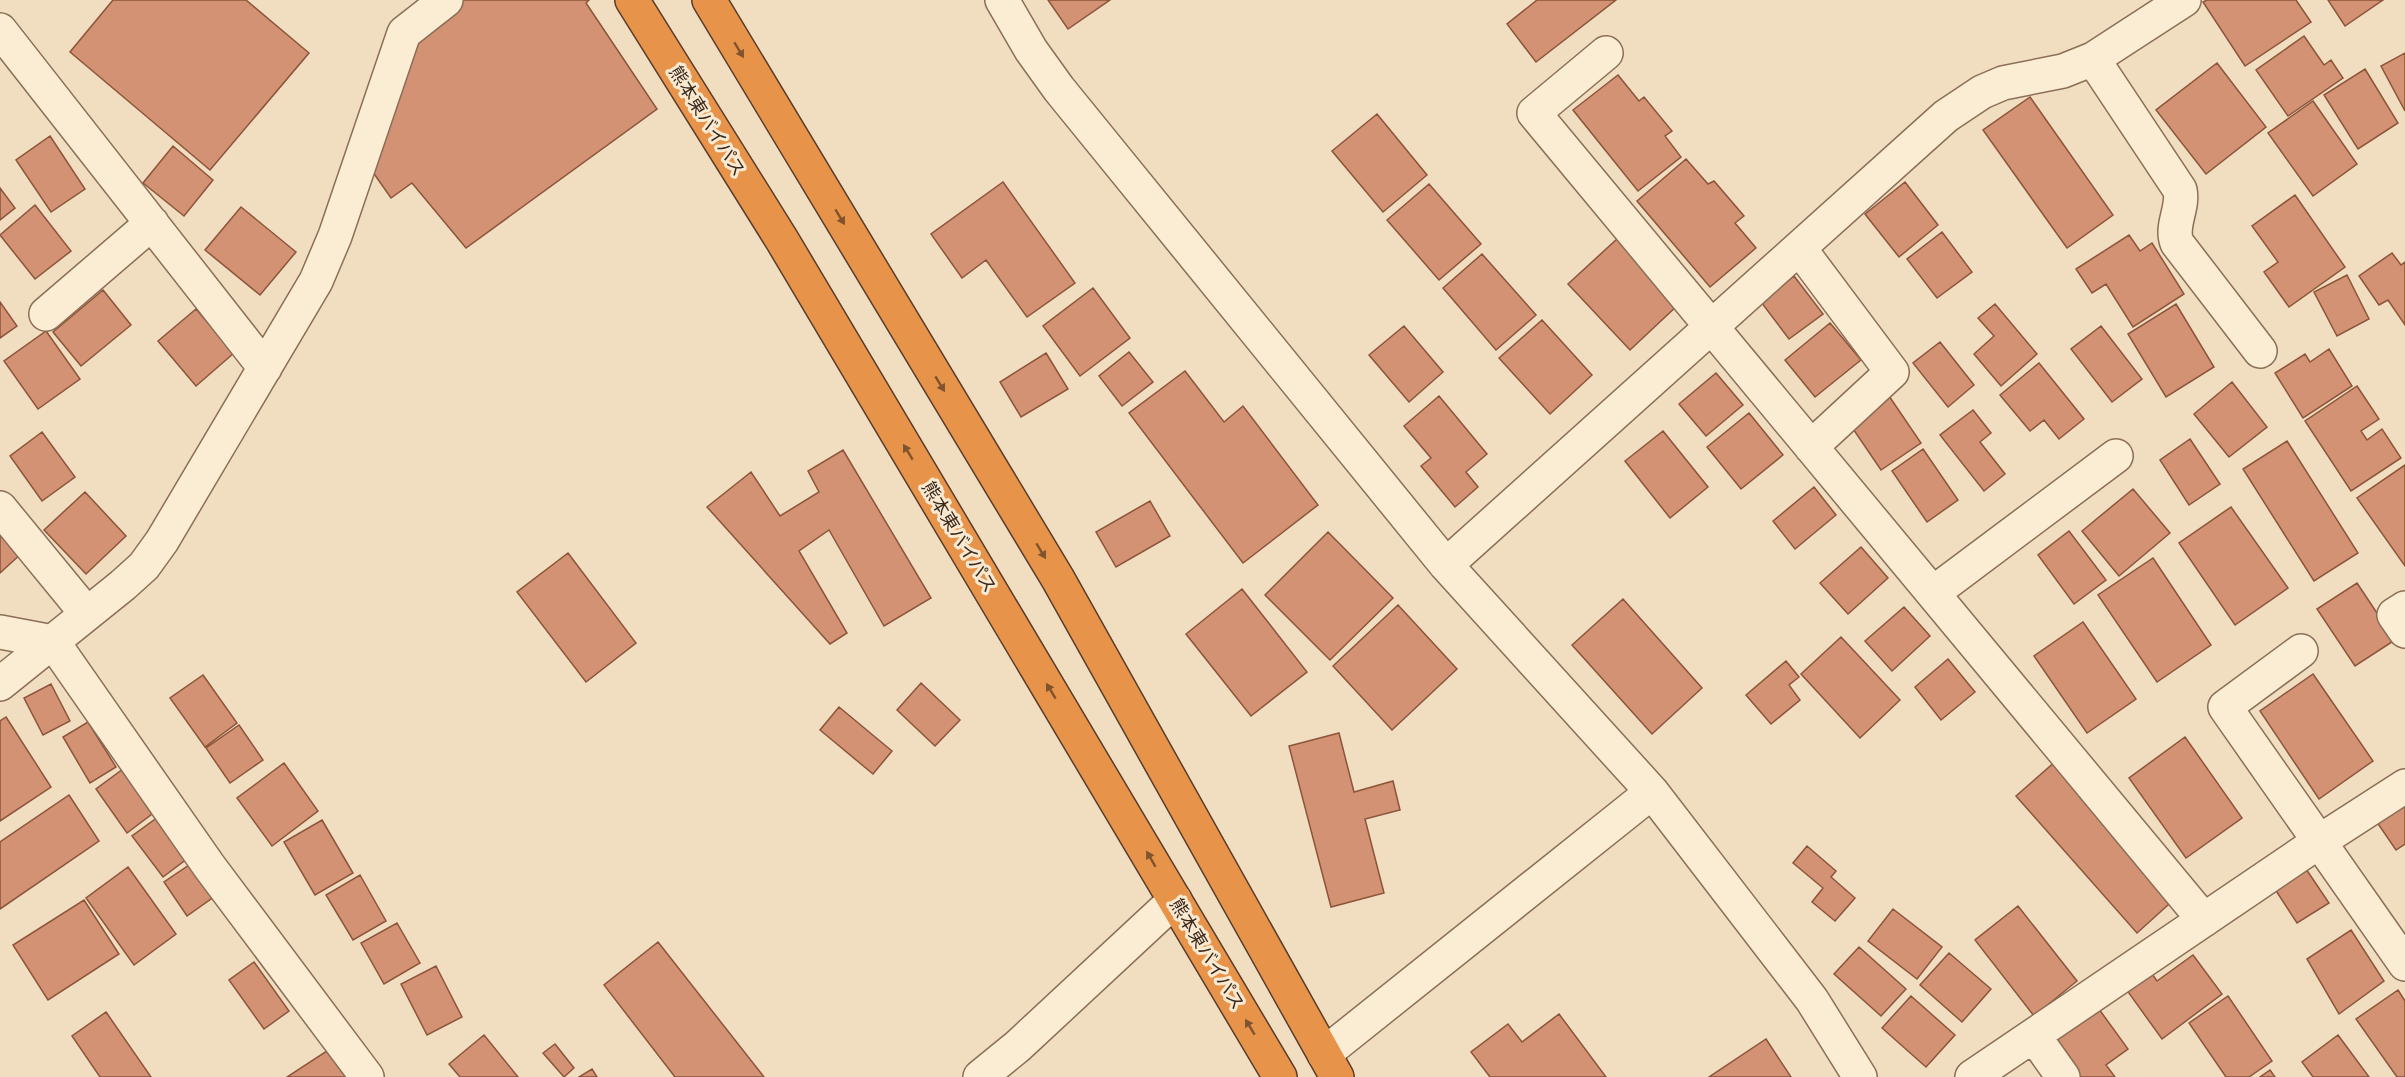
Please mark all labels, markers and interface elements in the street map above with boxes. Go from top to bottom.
one-way arrow [734,42,745,58]
street label: 熊本東バイパス [664,62,750,180]
one-way arrow [834,209,845,225]
one-way arrow [935,376,946,392]
one-way arrow [903,443,913,460]
street label: 熊本東バイパス [917,477,1001,597]
one-way arrow [1036,543,1046,560]
one-way arrow [1046,683,1057,699]
one-way arrow [1146,850,1156,867]
street label: 熊本東バイパス [1165,894,1249,1014]
one-way arrow [1245,1018,1255,1035]

